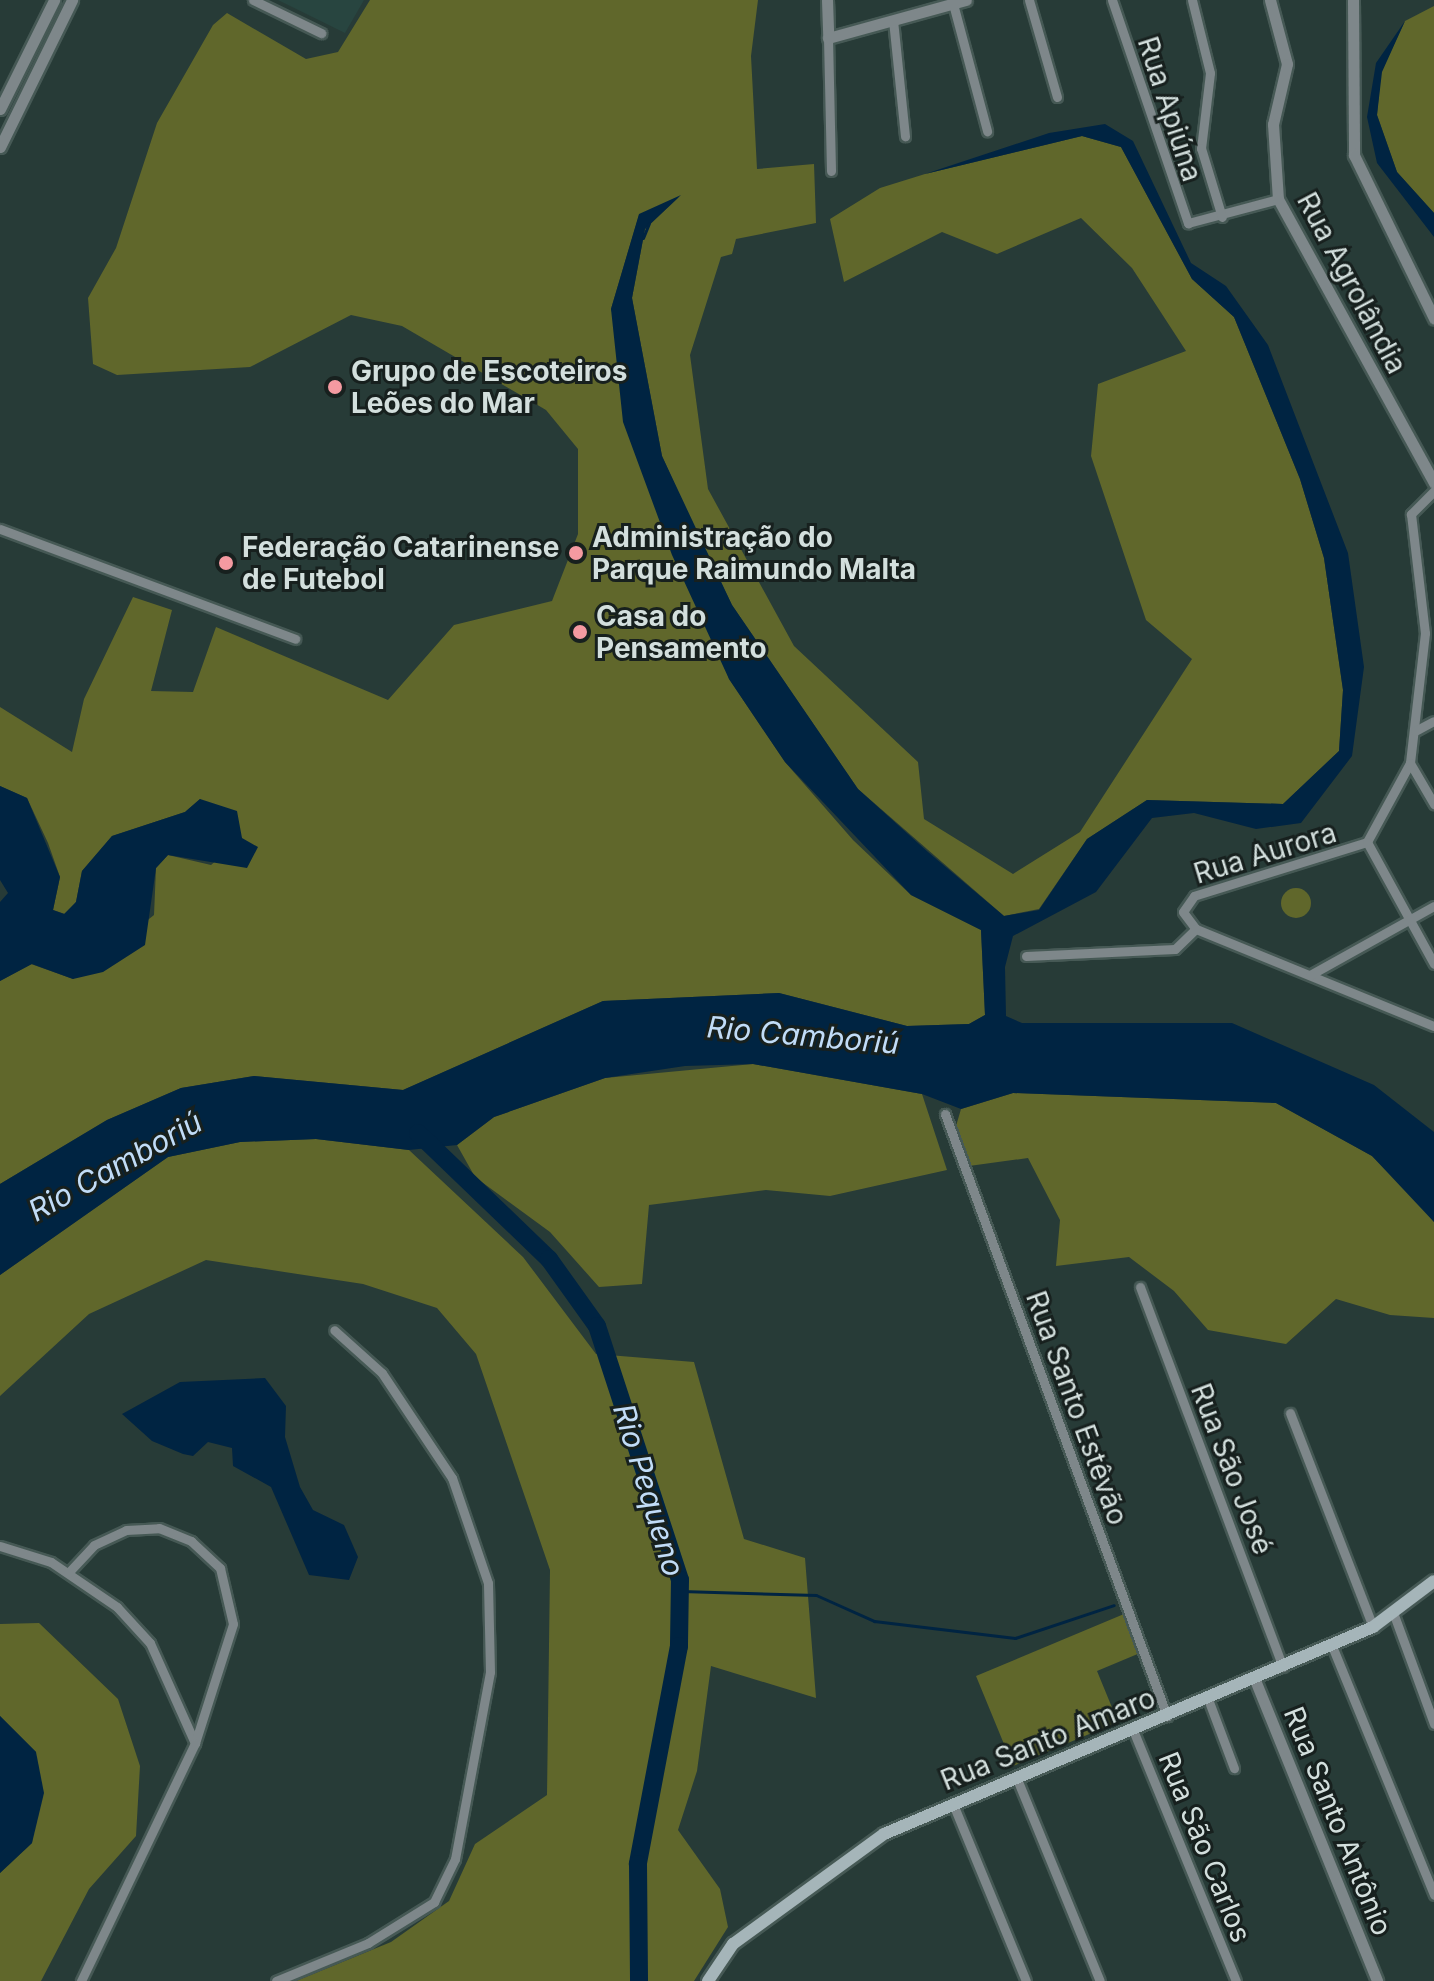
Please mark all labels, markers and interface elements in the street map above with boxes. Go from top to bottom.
street label: Rua Apiúna [1131,32,1209,186]
street label: Rua Agrolândia [1290,187,1414,379]
place label: Grupo de Escoteiros Leões do Mar [351,354,627,420]
marker: Grupo de Escoteiros Leões do Mar [326,378,344,396]
place label: Administração do Parque Raimundo Malta [592,520,916,586]
place label: Federação Catarinense de Futebol [242,530,559,596]
marker: Administração do Parque Raimundo Malta [567,544,585,562]
marker: Federação Catarinense de Futebol [217,554,235,572]
place label: Casa do Pensamento [596,599,767,665]
marker: Casa do Pensamento [571,623,589,641]
street label: Rua Aurora [1190,815,1340,891]
water label: Rio Camboriú [705,1009,901,1061]
water label: Rio Camboriú [22,1104,208,1228]
street label: Rua Santo Estêvão [1019,1287,1135,1529]
street label: Rua São José [1184,1379,1280,1559]
water label: Rio Pequeno [606,1399,692,1581]
street label: Rua Santo Amaro [936,1681,1160,1797]
street label: Rua Santo Antônio [1277,1702,1399,1940]
street label: Rua São Carlos [1152,1747,1258,1947]

